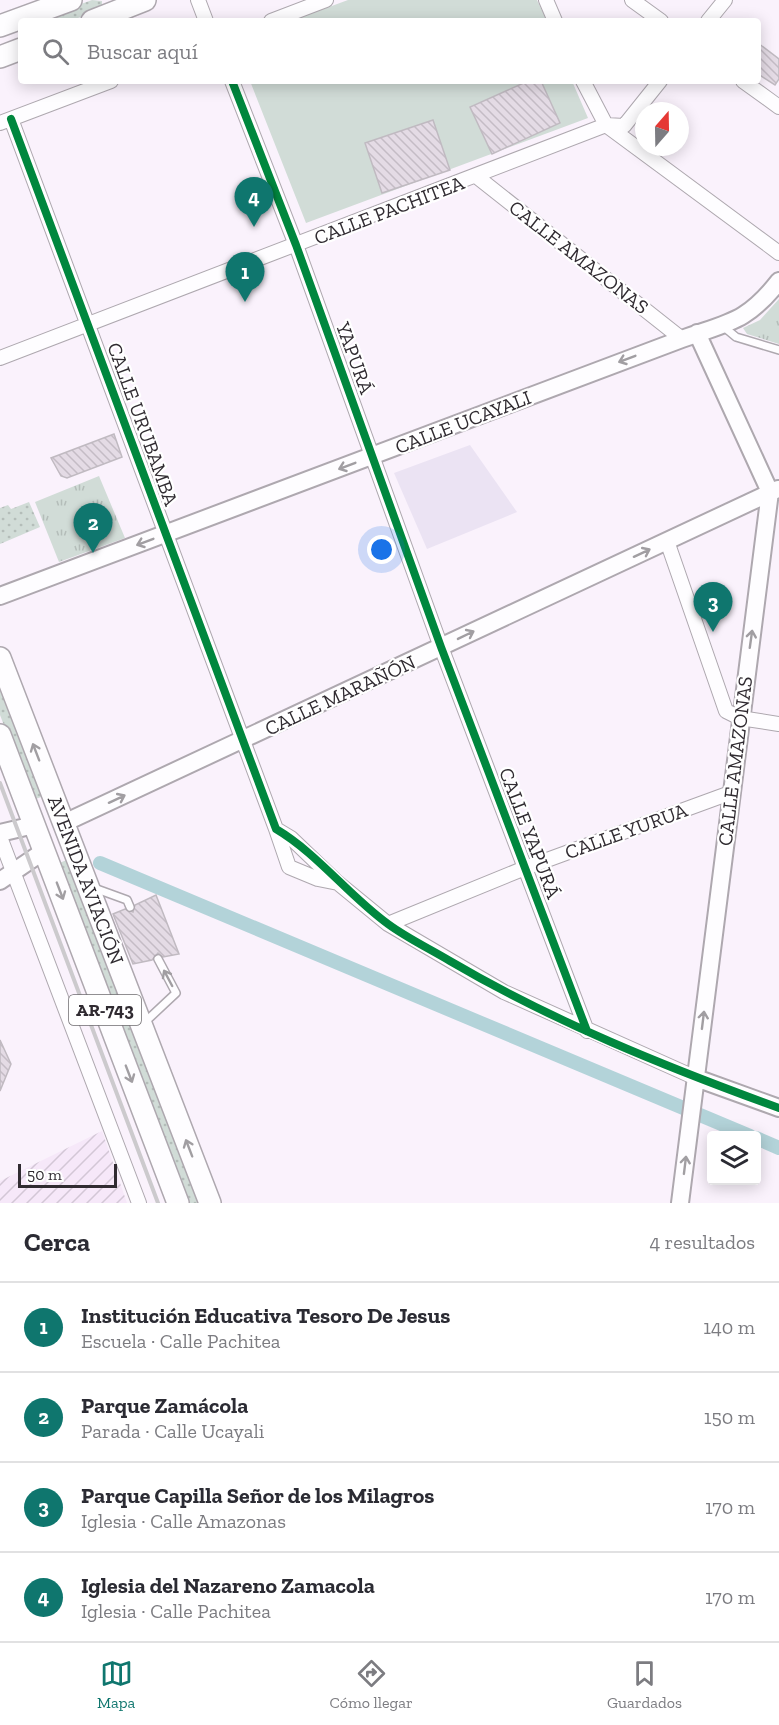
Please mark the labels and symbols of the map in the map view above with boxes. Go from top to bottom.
north arrow [635,102,689,156]
street label: CALLE PACHITEA [311,170,468,250]
pin: 4 [234,178,274,227]
street label: CALLE AMAZONAS [504,195,654,319]
pin: 1 [226,252,264,302]
street label: YAPURÁ [331,318,379,398]
street label: CALLE URUBAMBA [102,339,184,510]
one-way arrow [618,355,637,366]
street label: CALLE UCAYALI [392,385,534,459]
one-way arrow [338,462,357,473]
pin: 2 [74,504,112,553]
your location [367,535,396,564]
one-way arrow [136,537,154,548]
one-way arrow [633,546,651,558]
pin: 3 [694,582,732,632]
one-way arrow [456,629,474,641]
one-way arrow [745,630,756,649]
street label: CALLE MARAÑÓN [261,649,419,740]
street label: CALLE AMAZONAS [713,675,757,847]
one-way arrow [30,743,41,762]
street label: CALLE YAPURÁ [494,764,566,903]
street label: AVENIDA AVIACIÓN [43,792,129,968]
one-way arrow [107,792,125,804]
street label: CALLE YURUA [562,797,691,864]
one-way arrow [55,882,66,900]
one-way arrow [162,969,173,987]
road number: AR-743 [69,995,141,1025]
one-way arrow [697,1011,708,1030]
one-way arrow [124,1064,135,1083]
one-way arrow [183,1139,194,1158]
one-way arrow [679,1156,690,1176]
scale bar [18,1161,117,1188]

